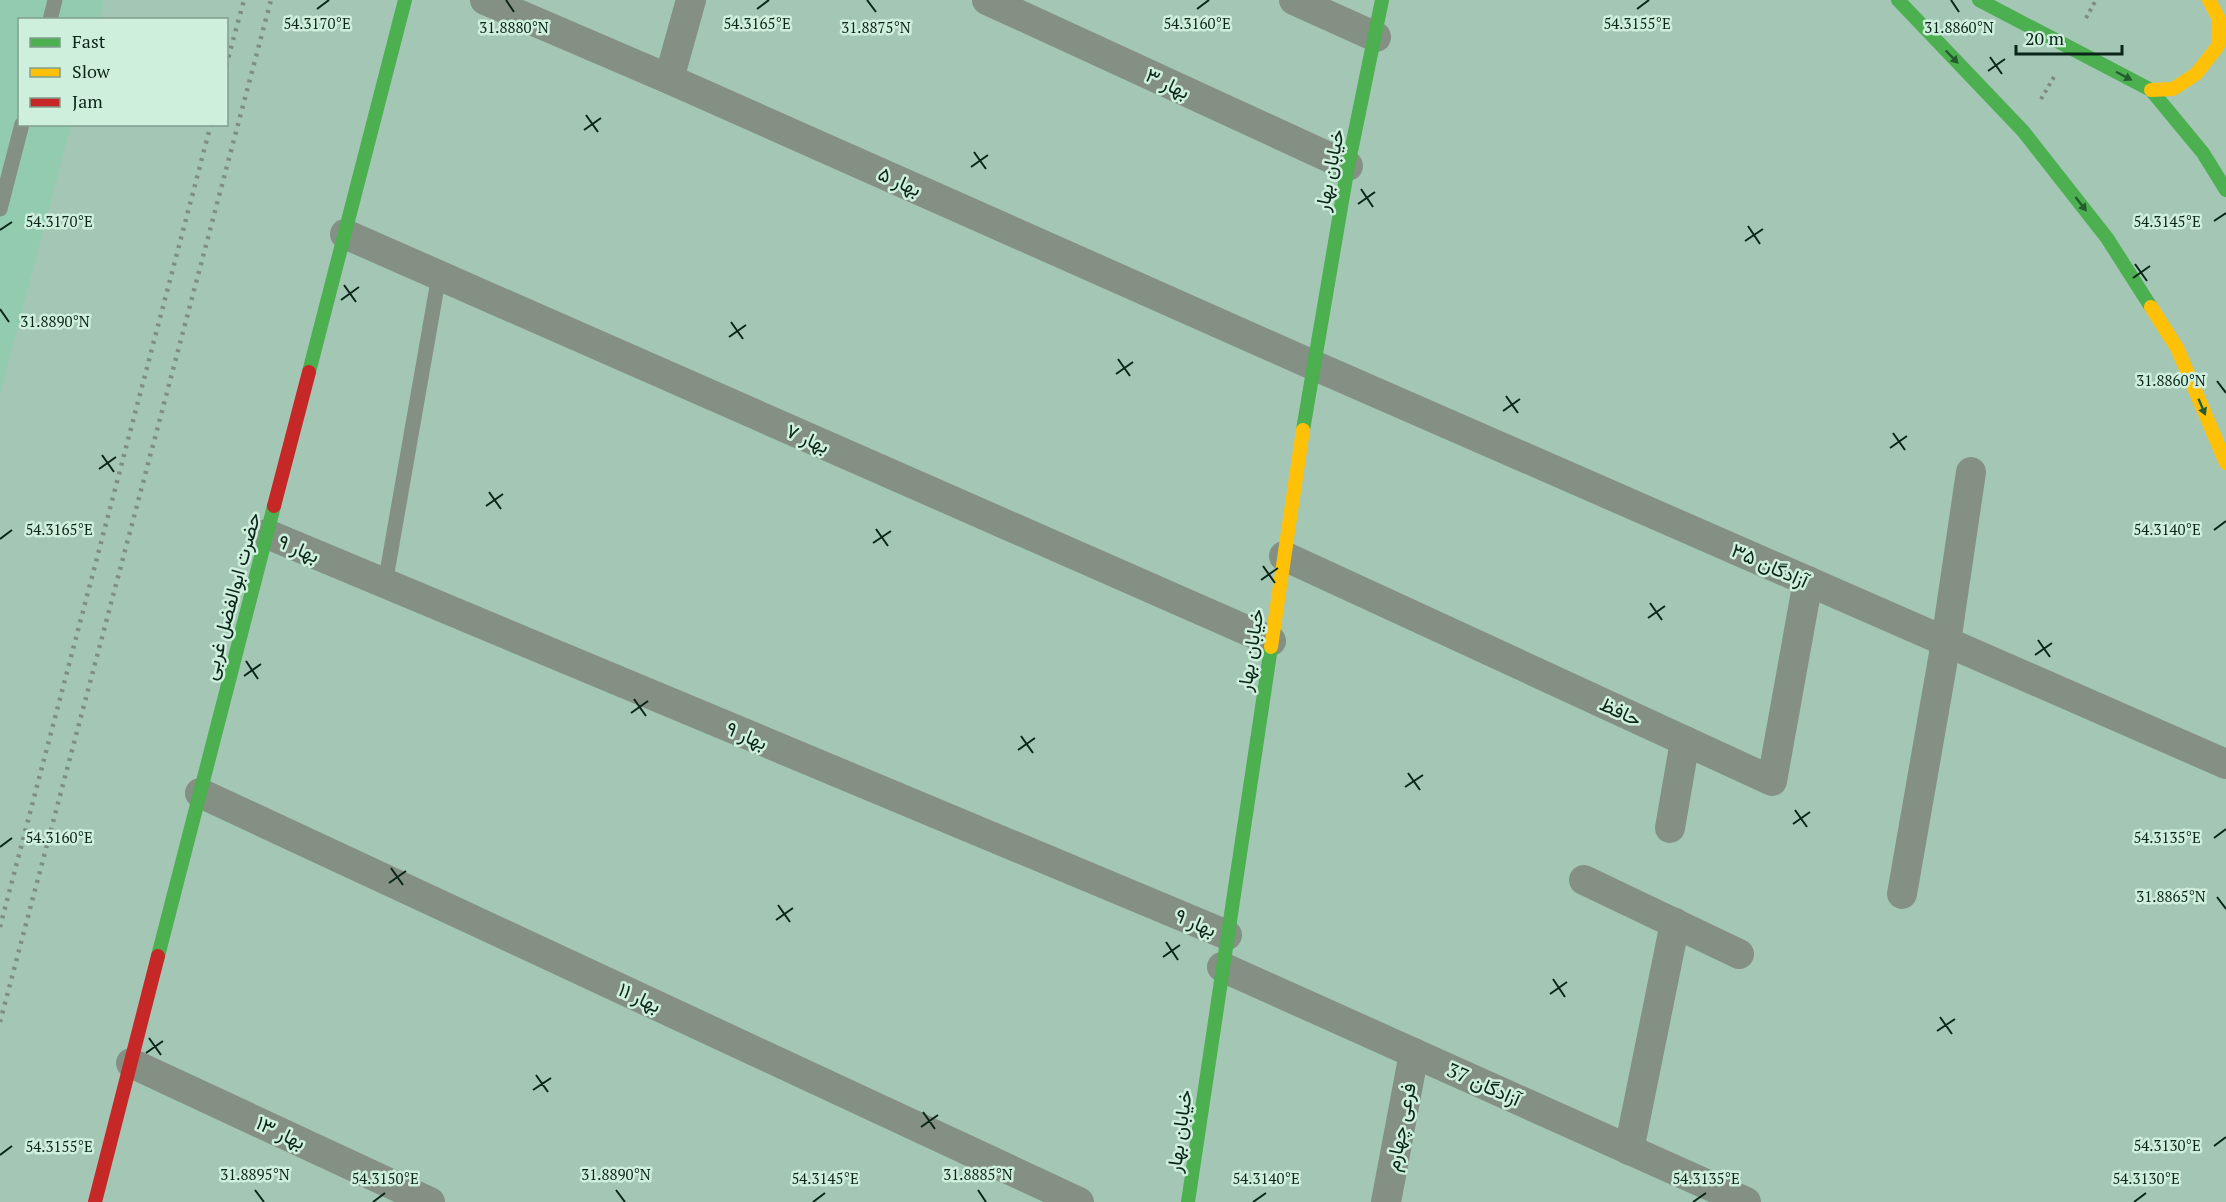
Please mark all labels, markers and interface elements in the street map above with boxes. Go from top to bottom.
text: 54.3170°E [283,13,351,33]
text: 54.3165°E [723,13,791,33]
text: 54.3160°E [1163,13,1231,33]
text: 54.3155°E [1603,13,1671,33]
text: 31.8880°N [479,17,549,37]
text: 31.8875°N [841,17,911,37]
text: 31.8860°N [1924,17,1994,37]
legend [18,18,228,126]
scale bar [2016,18,2122,56]
text: 20 m [2025,26,2065,50]
text: Fast [72,29,106,53]
one-way arrow [1945,50,1959,64]
text: Slow [72,59,111,83]
street label: بهار ۳ [1141,61,1195,105]
one-way arrow [2116,71,2133,81]
text: Jam [72,89,103,113]
street label: خیابان بهار [1308,127,1350,214]
street label: بهار ۵ [874,160,926,202]
one-way arrow [2074,196,2087,212]
text: 54.3170°E [25,211,93,231]
text: 54.3145°E [2133,211,2201,231]
text: 31.8890°N [20,311,90,331]
text: 31.8860°N [2136,370,2206,390]
one-way arrow [2197,398,2207,416]
street label: بهار ۷ [782,417,834,459]
street label: حضرت ابوالفضل غربی [196,509,266,683]
text: 54.3165°E [25,519,93,539]
text: 54.3140°E [2133,519,2201,539]
street label: بهار ۹ [274,527,324,569]
street label: آزادگان ۳۵ [1727,536,1814,594]
street label: خیابان بهار [1230,607,1270,694]
street label: حافظ [1596,690,1646,732]
street label: بهار ۹ [722,714,772,756]
text: 54.3160°E [25,827,93,847]
text: 54.3135°E [2133,827,2201,847]
text: 31.8865°N [2136,886,2206,906]
street label: بهار ۹ [1171,901,1221,943]
street label: بهار ۱۱ [614,975,666,1019]
street label: آزادگان 37 [1443,1056,1526,1113]
street label: فرعی چهارم [1378,1081,1423,1174]
street label: خیابان بهار [1160,1088,1198,1175]
street label: بهار ۱۳ [252,1109,310,1155]
text: 54.3130°E [2133,1135,2201,1155]
text: 54.3155°E [25,1136,93,1156]
text: 31.8895°N [220,1164,290,1184]
text: 31.8890°N [581,1164,651,1184]
text: 31.8885°N [943,1164,1013,1184]
text: 54.3150°E [351,1168,419,1188]
text: 54.3145°E [791,1168,859,1188]
text: 54.3140°E [1232,1168,1300,1188]
text: 54.3135°E [1672,1168,1740,1188]
text: 54.3130°E [2112,1168,2180,1188]

